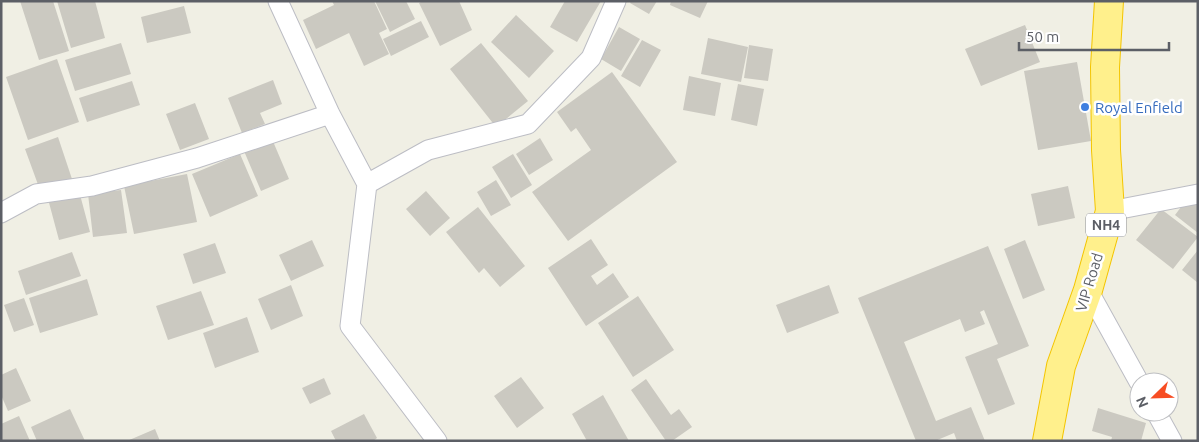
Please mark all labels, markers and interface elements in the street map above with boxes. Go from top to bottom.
scale bar [1019,20,1169,52]
text: 50 m [1026,28,1059,45]
place label: Royal Enfield [1095,99,1183,116]
marker: Royal Enfield [1079,101,1091,113]
road number: NH4 [1086,214,1126,236]
street label: VIP Road [1072,251,1106,313]
north arrow [1129,372,1179,422]
text: N [1133,394,1151,410]

